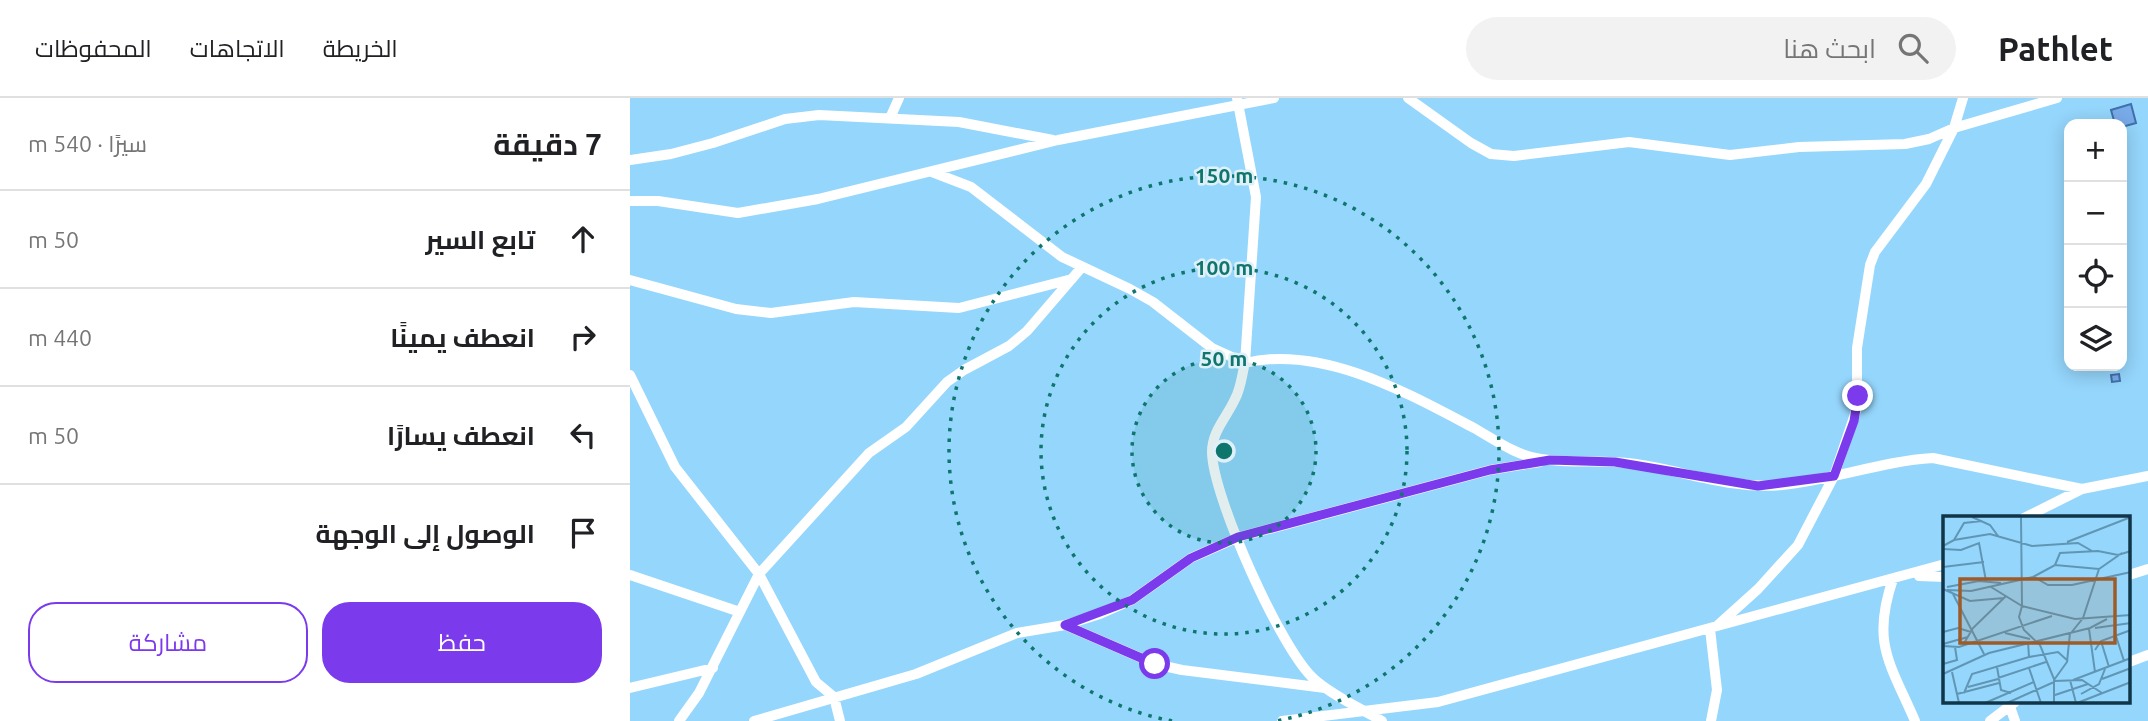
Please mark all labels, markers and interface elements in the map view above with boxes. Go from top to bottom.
search box [1466,17,1956,80]
icon: search [1894,29,1932,67]
text: Pathlet [1998,30,2113,67]
text: ابحث هنا [1783,34,1876,63]
text: المحفوظات [35,35,152,62]
text: الاتجاهات [190,35,285,62]
text: الخريطة [323,35,398,62]
map controls [2064,119,2127,371]
button: + [2064,119,2127,182]
text: 7 دقيقة [493,127,602,161]
text: سيرًا · 540 m [28,131,147,156]
text: 150 m [1195,163,1253,187]
button: − [2064,182,2127,245]
icon: ahead [564,220,602,258]
text: تابع السير [425,225,535,254]
text: 50 m [28,227,79,252]
button: locate [2064,245,2127,308]
text: 100 m [1195,255,1253,279]
button: layers [2064,308,2127,371]
icon: right [564,318,602,356]
text: انعطف يمينًا [390,323,535,352]
text: 440 m [28,325,92,350]
text: 50 m [1201,346,1247,370]
route end [1842,380,1873,411]
icon: left [564,416,602,454]
text: انعطف يسارًا [387,421,535,450]
text: 50 m [28,423,79,448]
centre of rings [1212,439,1236,463]
icon: arrive [564,514,602,552]
inset map [1943,516,2130,704]
text: الوصول إلى الوجهة [316,519,535,548]
button: مشاركة [28,602,308,683]
button: حفظ [322,602,602,683]
route start [1139,648,1170,679]

